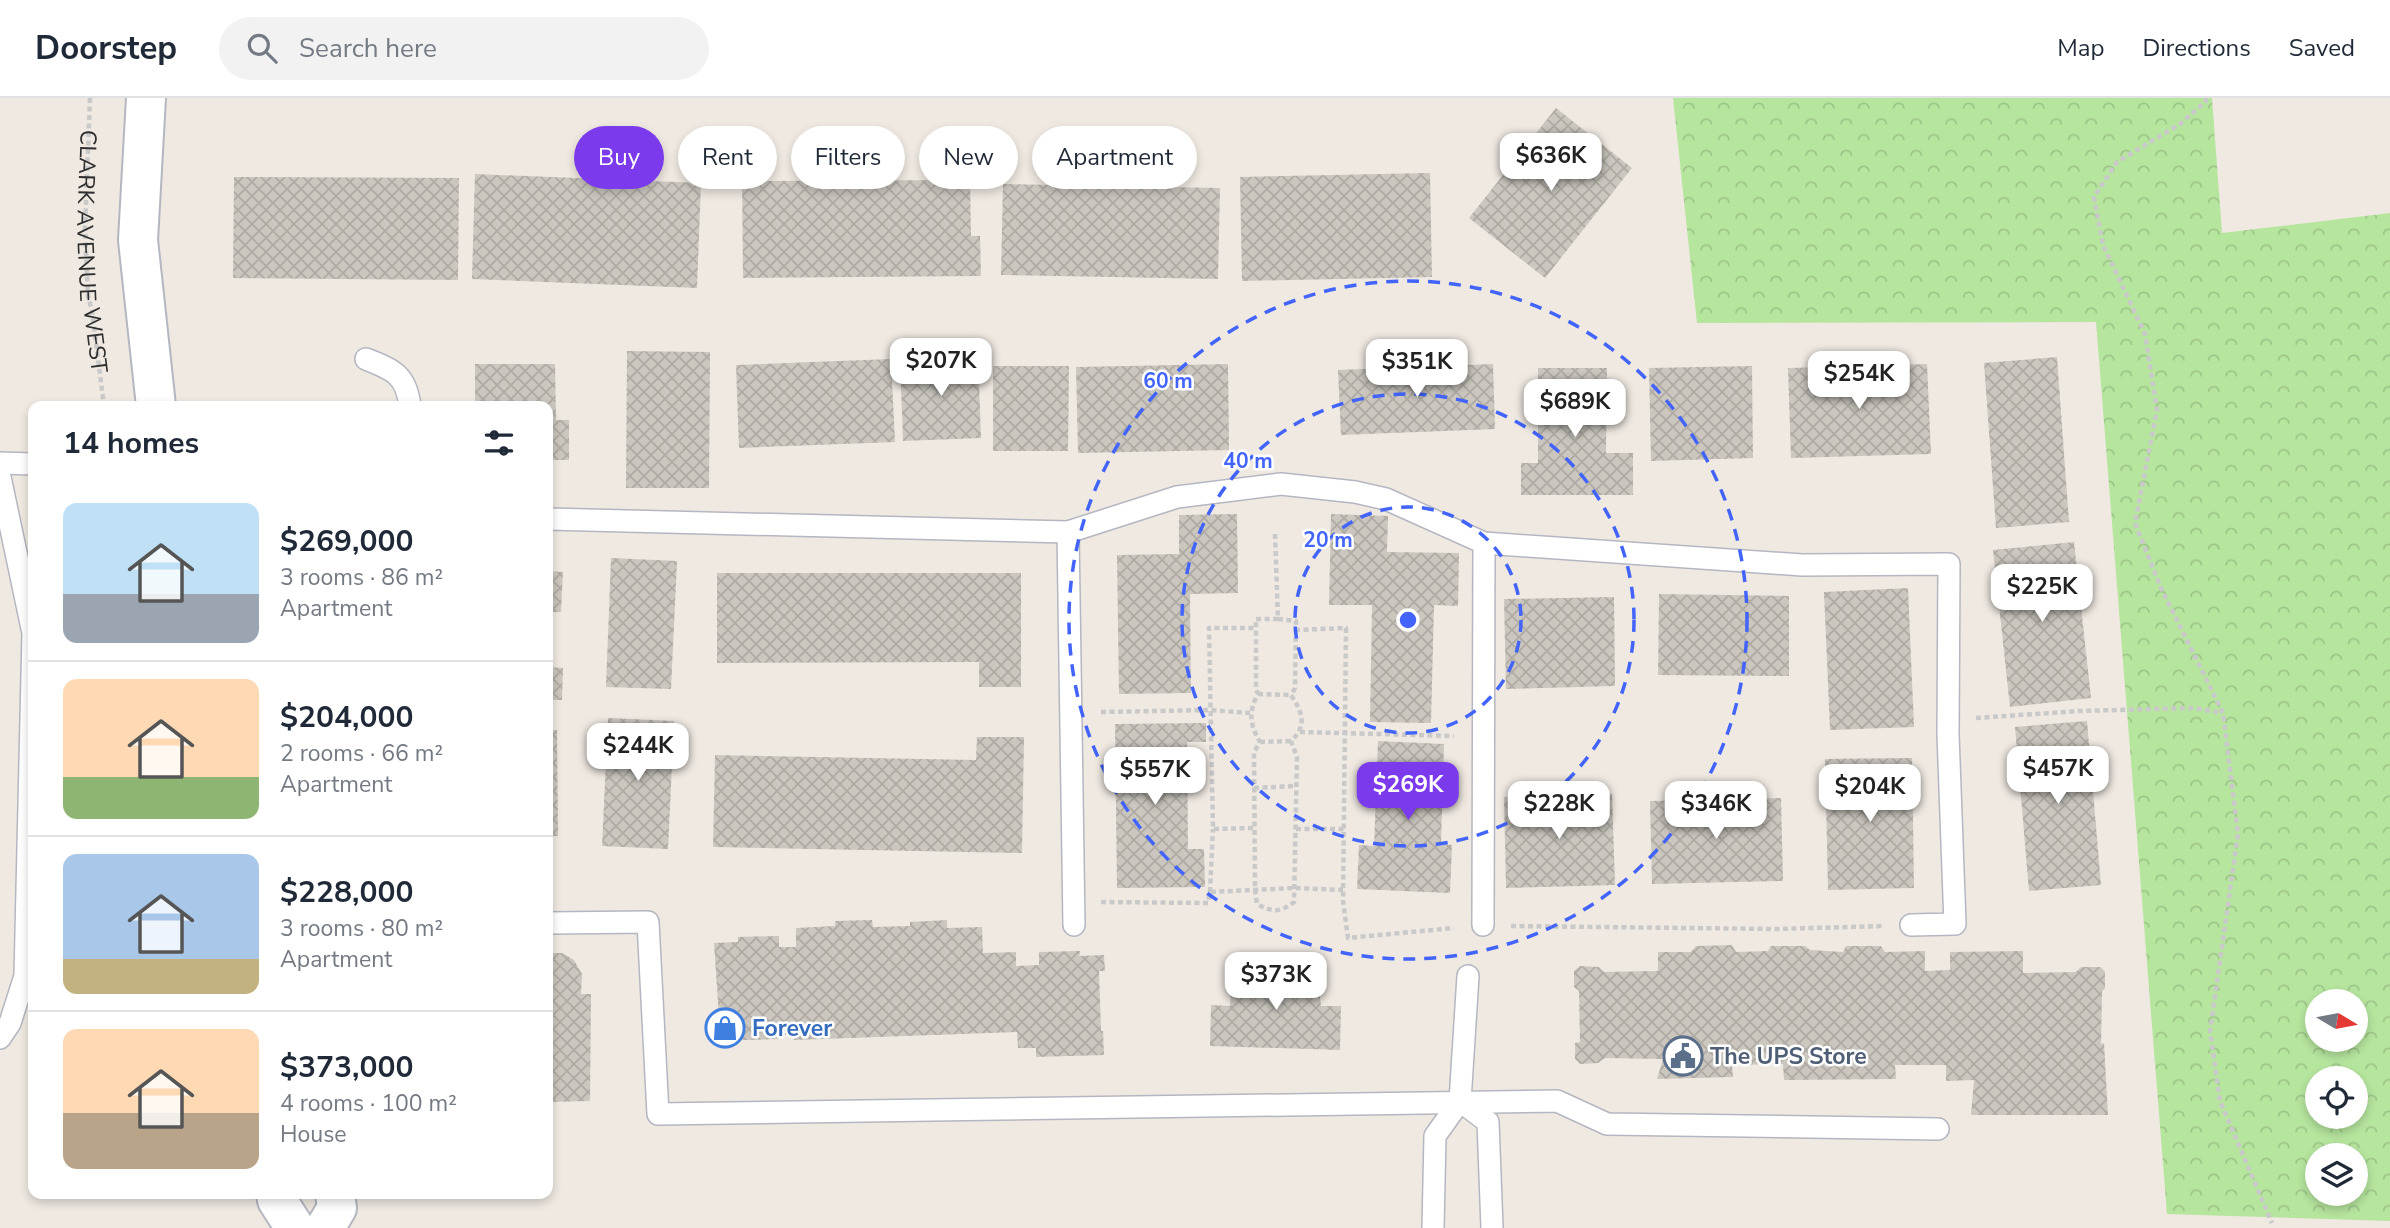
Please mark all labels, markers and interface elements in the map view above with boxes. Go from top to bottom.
search box [219,17,709,80]
text: Doorstep [35,26,177,71]
icon: search [243,29,281,67]
text: Search here [299,31,437,66]
text: Map [2057,32,2104,64]
text: Directions [2142,32,2251,64]
text: Saved [2289,32,2355,64]
chip: Buy [574,126,664,189]
chip: Rent [678,126,777,189]
chip: Filters [791,126,905,189]
chip: New [919,126,1018,189]
chip: Apartment [1032,126,1197,189]
street label: CLARK AVENUE WEST [69,129,115,375]
pin: $636K [1502,134,1600,193]
text: $636K [1516,140,1586,171]
pin: $207K [892,338,990,398]
pin: $351K [1368,340,1466,399]
text: $207K [906,345,976,376]
text: $351K [1382,346,1452,377]
pin: $254K [1810,352,1908,411]
text: $254K [1824,358,1894,389]
text: 60 m [1143,367,1193,395]
pin: $689K [1526,380,1624,439]
text: $689K [1540,386,1610,417]
text: 14 homes [63,423,199,464]
icon: filters [480,424,518,462]
text: 40 m [1223,447,1273,475]
text: $269,000 [280,521,413,562]
text: 20 m [1303,526,1353,554]
icon: home [119,531,203,615]
text: 3 rooms · 86 m² [280,562,443,593]
pin: $225K [1993,564,2091,624]
text: $225K [2007,571,2077,602]
text: Apartment [280,593,392,624]
centre of rings [1396,608,1420,632]
text: $204,000 [280,697,413,738]
icon: home [119,707,203,791]
pin: $244K [589,724,687,783]
text: $244K [603,730,673,761]
text: 2 rooms · 66 m² [280,738,443,769]
pin: $457K [2009,746,2107,806]
pin: $557K [1106,748,1204,807]
text: $457K [2023,753,2093,784]
text: $557K [1120,754,1190,785]
pin: $269K [1359,762,1457,822]
pin: $204K [1821,764,1919,824]
text: Apartment [280,769,392,800]
text: $269K [1373,769,1443,800]
text: $204K [1835,771,1905,802]
pin: $228K [1510,782,1608,841]
pin: $346K [1667,782,1765,841]
text: $228K [1524,788,1594,819]
text: $346K [1681,788,1751,819]
text: $228,000 [280,872,413,913]
icon: home [119,882,203,966]
text: 3 rooms · 80 m² [280,913,443,944]
text: Apartment [280,944,392,975]
pin: $373K [1227,953,1325,1012]
text: $373K [1241,959,1311,990]
north arrow [2305,989,2368,1052]
map controls [2305,989,2368,1206]
shop icon: Forever [704,1007,746,1049]
place label: Forever [752,1013,832,1044]
public building icon: The UPS Store [1662,1035,1704,1077]
place label: The UPS Store [1710,1041,1867,1072]
text: $373,000 [280,1047,413,1088]
icon: home [119,1057,203,1141]
button: locate [2305,1066,2368,1129]
text: 4 rooms · 100 m² [280,1088,457,1119]
text: House [280,1119,347,1150]
button: layers [2305,1143,2368,1206]

